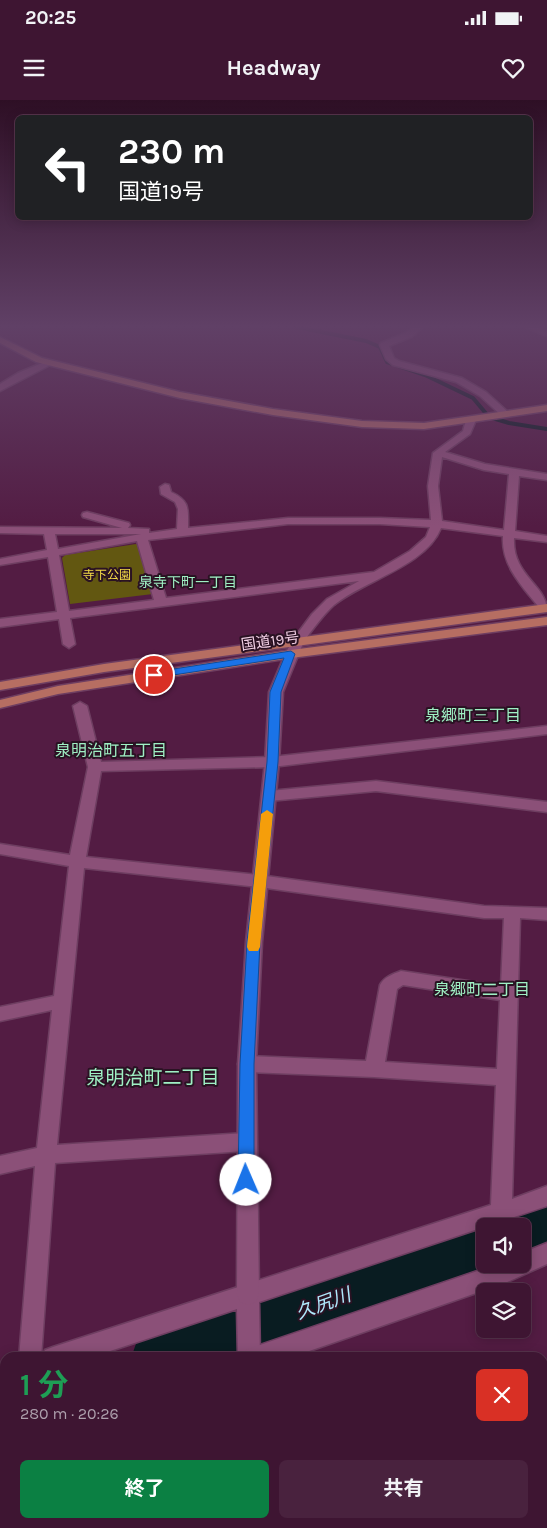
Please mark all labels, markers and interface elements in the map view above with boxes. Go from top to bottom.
text: 20:25 [25,7,76,29]
icon: menu [20,54,48,82]
icon: heart [499,54,527,82]
text: Headway [226,55,321,81]
text: 230 m [118,131,225,172]
icon: left [35,135,100,200]
text: 国道19号 [118,179,204,205]
park label: 寺下公園 [83,568,131,582]
district label: 泉寺下町一丁目 [139,574,237,591]
street label: 国道19号 [240,628,300,654]
pin [133,654,175,696]
icon: arrive [140,661,168,689]
district label: 泉郷町三丁目 [425,706,521,725]
district label: 泉明治町五丁目 [55,741,167,760]
district label: 泉郷町二丁目 [434,980,530,999]
district label: 泉明治町二丁目 [86,1067,220,1089]
position arrow [219,1153,271,1205]
map controls [476,1218,531,1338]
button: sound [476,1218,531,1273]
water label: 久尻川 [293,1283,356,1324]
button: layers [476,1283,531,1338]
text: 1 分 [20,1367,68,1403]
button: close [476,1369,528,1421]
text: 280 m · 20:26 [20,1404,119,1423]
button: 終了 [20,1460,269,1518]
button: 共有 [279,1460,528,1518]

